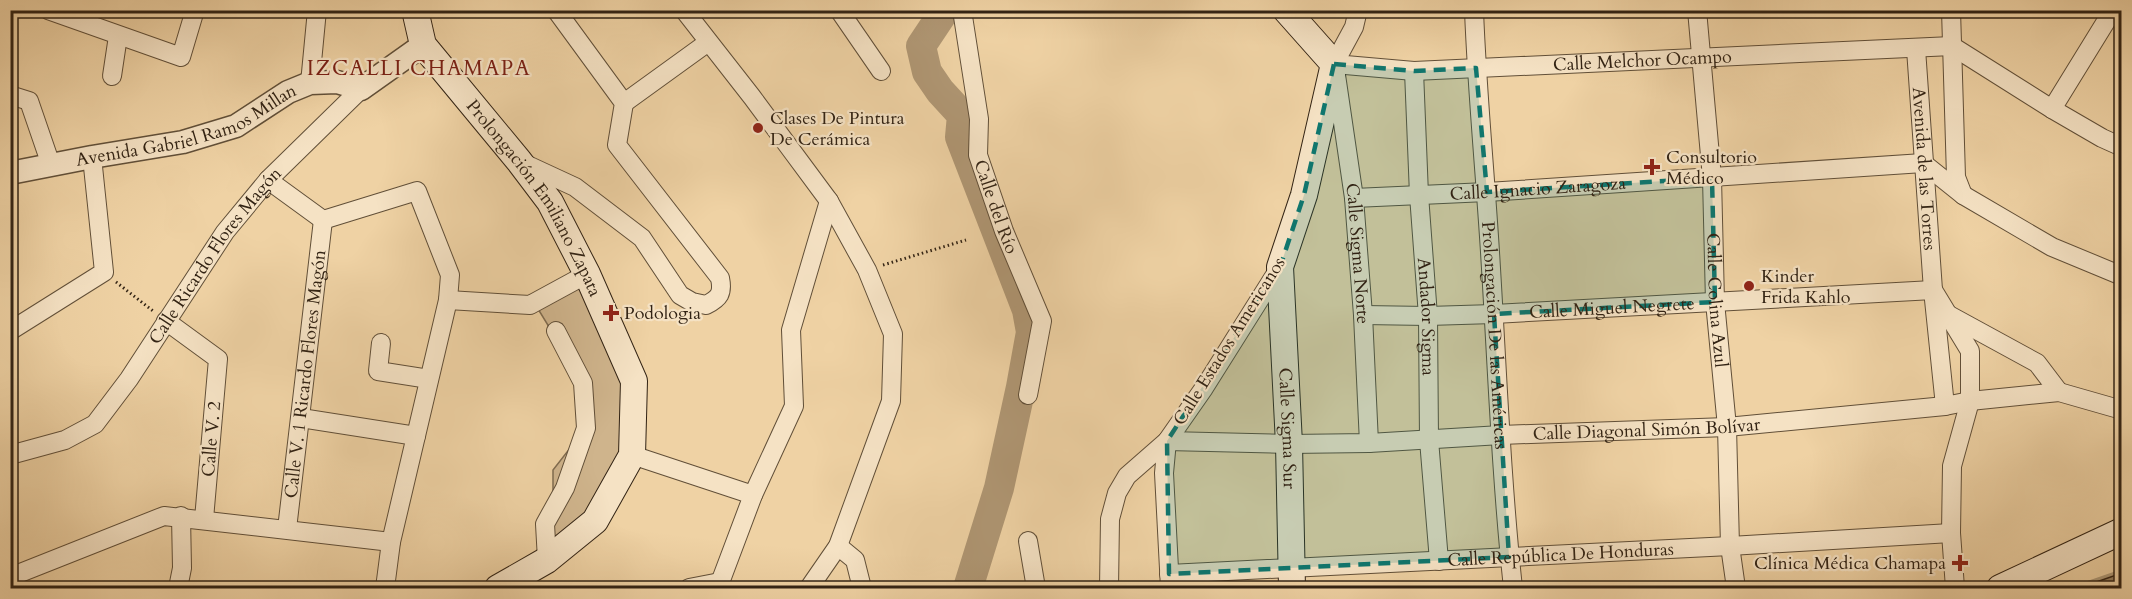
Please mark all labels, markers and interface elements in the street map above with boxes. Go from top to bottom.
street label: Calle Melchor Ocampo [1553,44,1733,78]
district label: IZCALLI CHAMAPA [307,54,531,83]
street label: Avenida Gabriel Ramos Millan [73,78,301,173]
street label: Avenida de las Torres [1906,86,1942,251]
street label: Prolongación Emiliano Zapata [460,94,608,301]
place label: Clases De Pintura De Cerámica [770,106,905,152]
marker: Clases De Pintura De Cerámica [751,121,765,135]
place label: Consultorio Médico [1666,145,1757,191]
street label: Calle del Río [967,156,1024,258]
marker: Consultorio Médico [1643,158,1661,176]
street label: Calle Ricardo Flores Magón [143,161,288,349]
street label: Calle Ignacio Zaragoza [1449,171,1627,207]
street label: Calle Sigma Norte [1339,181,1375,325]
street label: Prolongación De las Américas [1475,220,1513,450]
street label: Calle Colina Azul [1700,232,1733,369]
street label: Calle V. 1 Ricardo Flores Magón [279,248,333,500]
street label: Calle Estados Americanos [1167,252,1291,430]
street label: Andador Sigma [1411,257,1440,376]
place label: Kinder Frida Kahlo [1761,264,1851,310]
marker: Kinder Frida Kahlo [1742,279,1756,293]
street label: Calle Miguel Negrete [1528,291,1695,325]
place label: Podologia [624,301,701,326]
marker: Podologia [602,304,620,322]
street label: Calle Sigma Sur [1272,367,1302,490]
street label: Calle V. 2 [196,400,227,478]
street label: Calle Diagonal Simón Bolívar [1532,412,1762,447]
street label: Calle República De Honduras [1447,537,1674,573]
place label: Clínica Médica Chamapa [1754,551,1946,576]
marker: Clínica Médica Chamapa [1951,554,1969,572]

